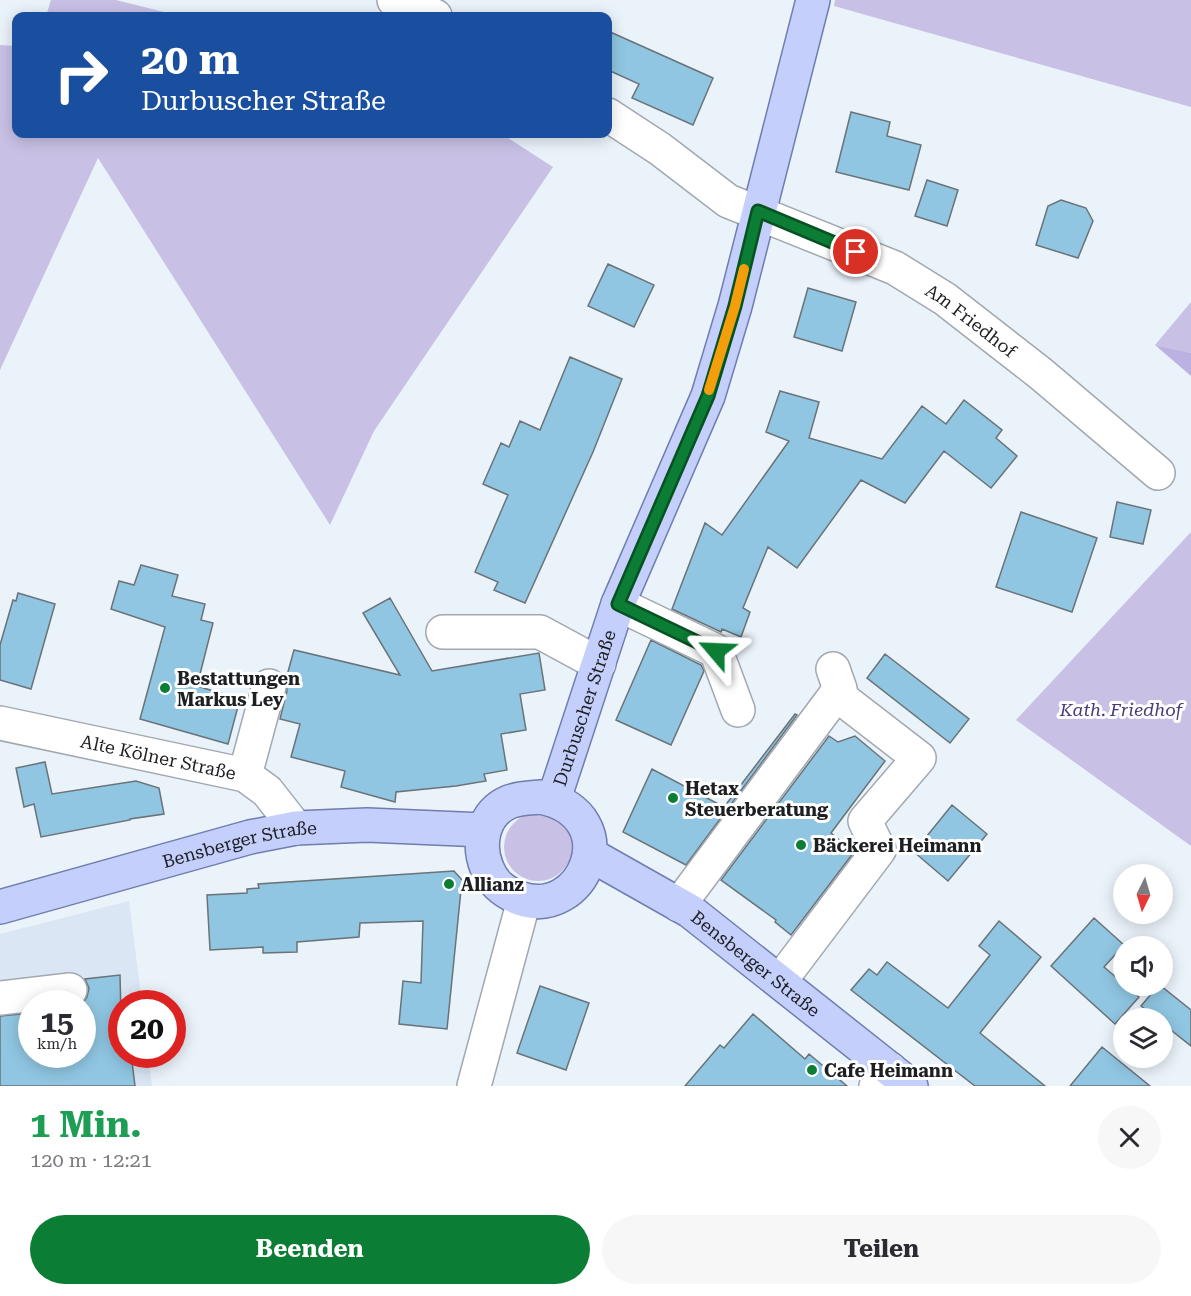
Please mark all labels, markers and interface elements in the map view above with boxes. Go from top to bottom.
text: 20 m [141,35,239,84]
icon: right [42,36,120,114]
text: Durbuscher Straße [141,85,386,117]
pin [830,226,881,277]
icon: arrive [839,235,872,268]
street label: Am Friedhof [922,279,1021,362]
position arrow [684,619,748,683]
street label: Durbuscher Straße [548,627,619,789]
place label: Bestattungen Markus Ley [177,668,300,710]
marker: Bestattungen Markus Ley [158,681,172,695]
park label: Kath. Friedhof [1059,699,1185,720]
street label: Alte Kölner Straße [79,730,238,783]
place label: Hetax Steuerberatung [685,778,829,820]
marker: Hetax Steuerberatung [666,791,680,805]
street label: Bensberger Straße [160,817,317,872]
place label: Bäckerei Heimann [813,835,982,856]
marker: Bäckerei Heimann [794,838,808,852]
north arrow [1113,864,1173,924]
map controls [1113,864,1173,1068]
place label: Allianz [461,874,524,895]
marker: Allianz [442,877,456,891]
street label: Bensberger Straße [687,906,825,1021]
button: sound [1113,936,1173,996]
speed limit sign: 20 [108,990,186,1068]
text: 15 [40,1004,74,1039]
button: layers [1113,1008,1173,1068]
text: km/h [37,1035,77,1053]
place label: Cafe Heimann [824,1060,953,1081]
marker: Cafe Heimann [805,1063,819,1077]
text: 1 Min. [30,1104,141,1146]
button: close [1098,1106,1161,1169]
text: 120 m · 12:21 [30,1148,152,1172]
button: Beenden [30,1215,590,1284]
button: Teilen [602,1215,1161,1284]

